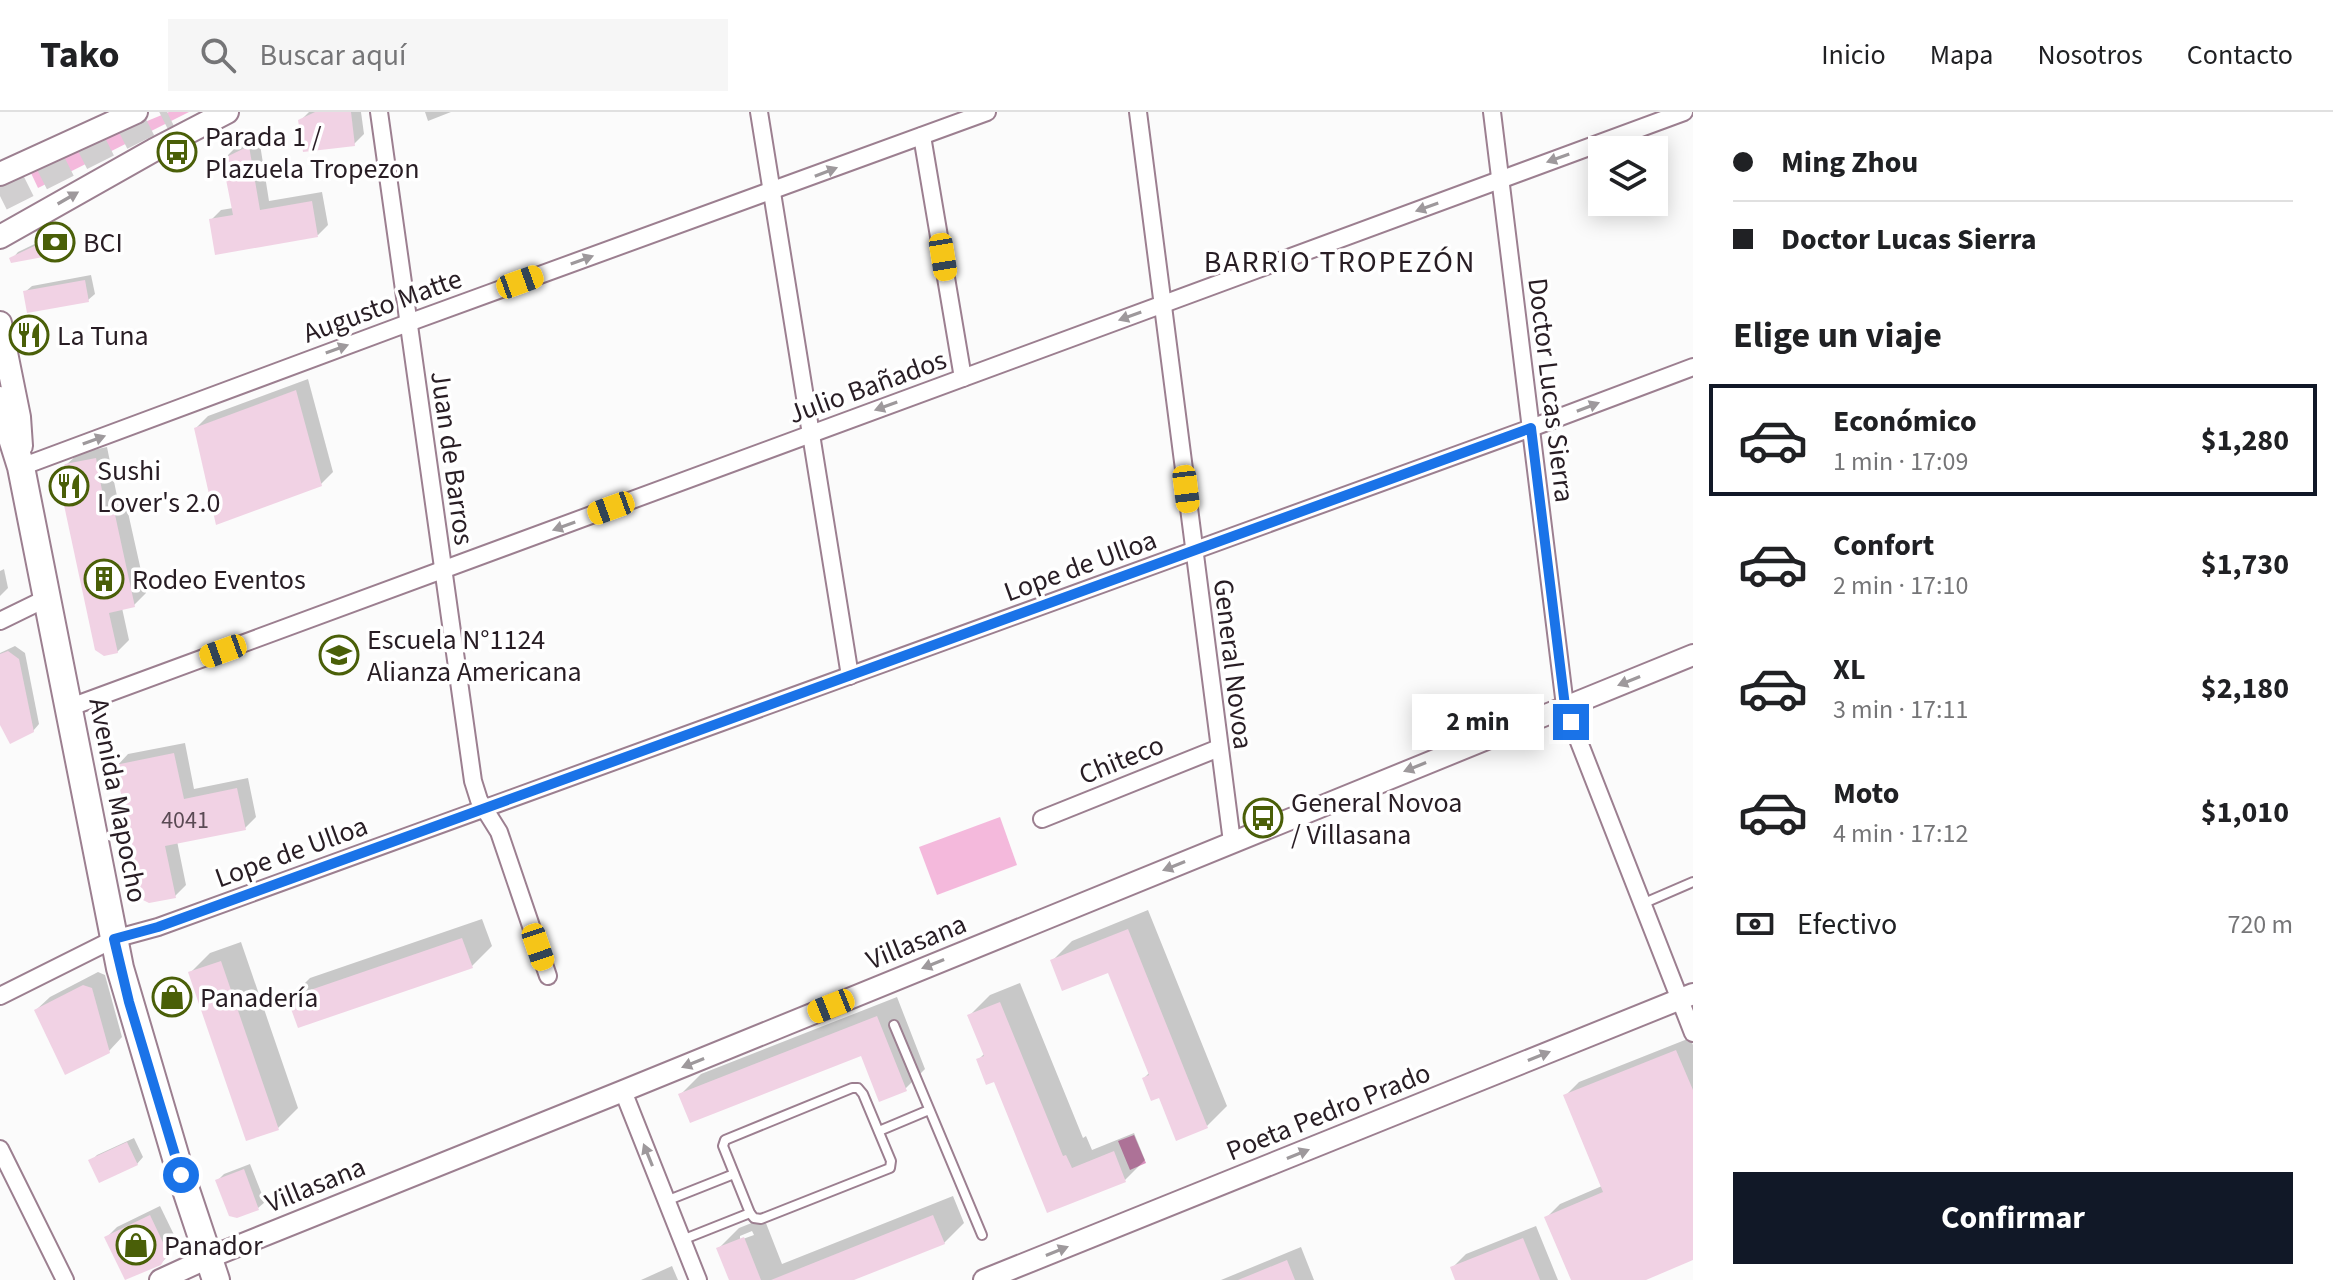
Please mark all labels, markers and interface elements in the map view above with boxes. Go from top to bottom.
search box [168,19,728,91]
text: Tako [40,28,120,82]
icon: search [196,33,240,77]
text: Buscar aquí [260,34,407,77]
text: Inicio [1821,35,1886,75]
text: Mapa [1930,35,1993,75]
text: Nosotros [2037,35,2143,75]
text: Contacto [2187,35,2293,75]
place label: Parada 1 / Plazuela Tropezon [205,117,420,189]
bus stop icon: Parada 1 / Plazuela Tropezon [156,131,198,173]
map controls [1588,136,1668,216]
button: layers [1588,136,1668,216]
text: Ming Zhou [1781,141,1918,184]
one-way arrow [1546,152,1570,165]
one-way arrow [814,165,838,178]
one-way arrow [57,191,79,205]
one-way arrow [1414,201,1438,213]
text: Doctor Lucas Sierra [1781,218,2036,261]
bank icon: BCI [34,221,76,263]
place label: BCI [83,223,123,263]
car [927,231,959,283]
district label: BARRIO TROPEZÓN [1204,241,1476,284]
one-way arrow [570,254,594,266]
street label: Augusto Matte [297,259,467,353]
car [493,263,547,301]
street label: Doctor Lucas Sierra [1517,276,1585,504]
one-way arrow [1118,310,1142,323]
text: Elige un viaje [1733,310,1942,361]
restaurant icon: La Tuna [8,314,50,356]
place label: La Tuna [57,316,149,356]
street label: Julio Bañados [783,340,952,434]
one-way arrow [325,342,349,355]
street label: Juan de Barros [420,369,484,548]
one-way arrow [874,400,898,413]
one-way arrow [1576,400,1600,413]
text: Económico [1833,400,1977,443]
icon: car [1737,404,1809,476]
text: $1,280 [2201,419,2289,462]
one-way arrow [82,433,106,446]
text: 1 min · 17:09 [1833,443,1968,480]
place label: Sushi Lover's 2.0 [97,451,220,523]
car [1171,464,1201,514]
restaurant icon: Sushi Lover's 2.0 [48,465,90,507]
car [584,489,638,527]
one-way arrow [552,520,576,533]
street label: Lope de Ulloa [998,520,1162,612]
text: Confort [1833,524,1934,567]
icon: car [1737,528,1809,600]
text: $1,730 [2201,543,2289,586]
building icon: Rodeo Eventos [83,558,125,600]
place label: Rodeo Eventos [132,560,306,600]
text: 2 min · 17:10 [1833,567,1968,604]
street label: General Novoa [1203,577,1263,752]
place label: Escuela N°1124 Alianza Americana [367,620,582,692]
car [196,632,250,670]
school or university icon: Escuela N°1124 Alianza Americana [318,634,360,676]
text: XL [1833,648,1866,691]
icon: car [1737,652,1809,724]
text: $2,180 [2201,667,2289,710]
one-way arrow [1617,675,1641,688]
text: 3 min · 17:11 [1833,691,1968,728]
street label: Avenida Mapocho [79,694,157,906]
callout: 2 min [1411,694,1543,750]
text: 2 min [1446,703,1510,740]
route end [1553,704,1589,740]
street label: Chiteco [1073,725,1170,795]
one-way arrow [1403,761,1427,774]
text: Moto [1833,772,1899,815]
icon: car [1737,776,1809,848]
place label: General Novoa / Villasana [1291,783,1462,855]
text: $1,010 [2201,791,2289,834]
bus stop icon: General Novoa / Villasana [1242,797,1284,839]
house number: 4041 [161,803,209,838]
street label: Lope de Ulloa [209,806,373,898]
text: 4 min · 17:12 [1833,815,1968,852]
one-way arrow [1162,859,1186,872]
icon: cash [1733,902,1777,946]
text: Efectivo [1797,903,1897,946]
street label: Villasana [860,904,973,980]
text: 720 m [2227,906,2293,943]
car [519,920,557,974]
one-way arrow [921,958,945,971]
shop icon: Panadería [151,976,193,1018]
place label: Panadería [200,978,318,1018]
car [804,986,858,1026]
one-way arrow [1527,1050,1551,1063]
street label: Poeta Pedro Prado [1220,1053,1437,1171]
one-way arrow [681,1056,705,1069]
one-way arrow [641,1143,654,1167]
street label: Villasana [259,1147,372,1223]
one-way arrow [1286,1147,1310,1160]
route start [163,1157,199,1193]
button: Confirmar [1733,1172,2293,1264]
shop icon: Panador [115,1224,157,1266]
place label: Panador [164,1226,263,1266]
one-way arrow [1045,1244,1069,1257]

